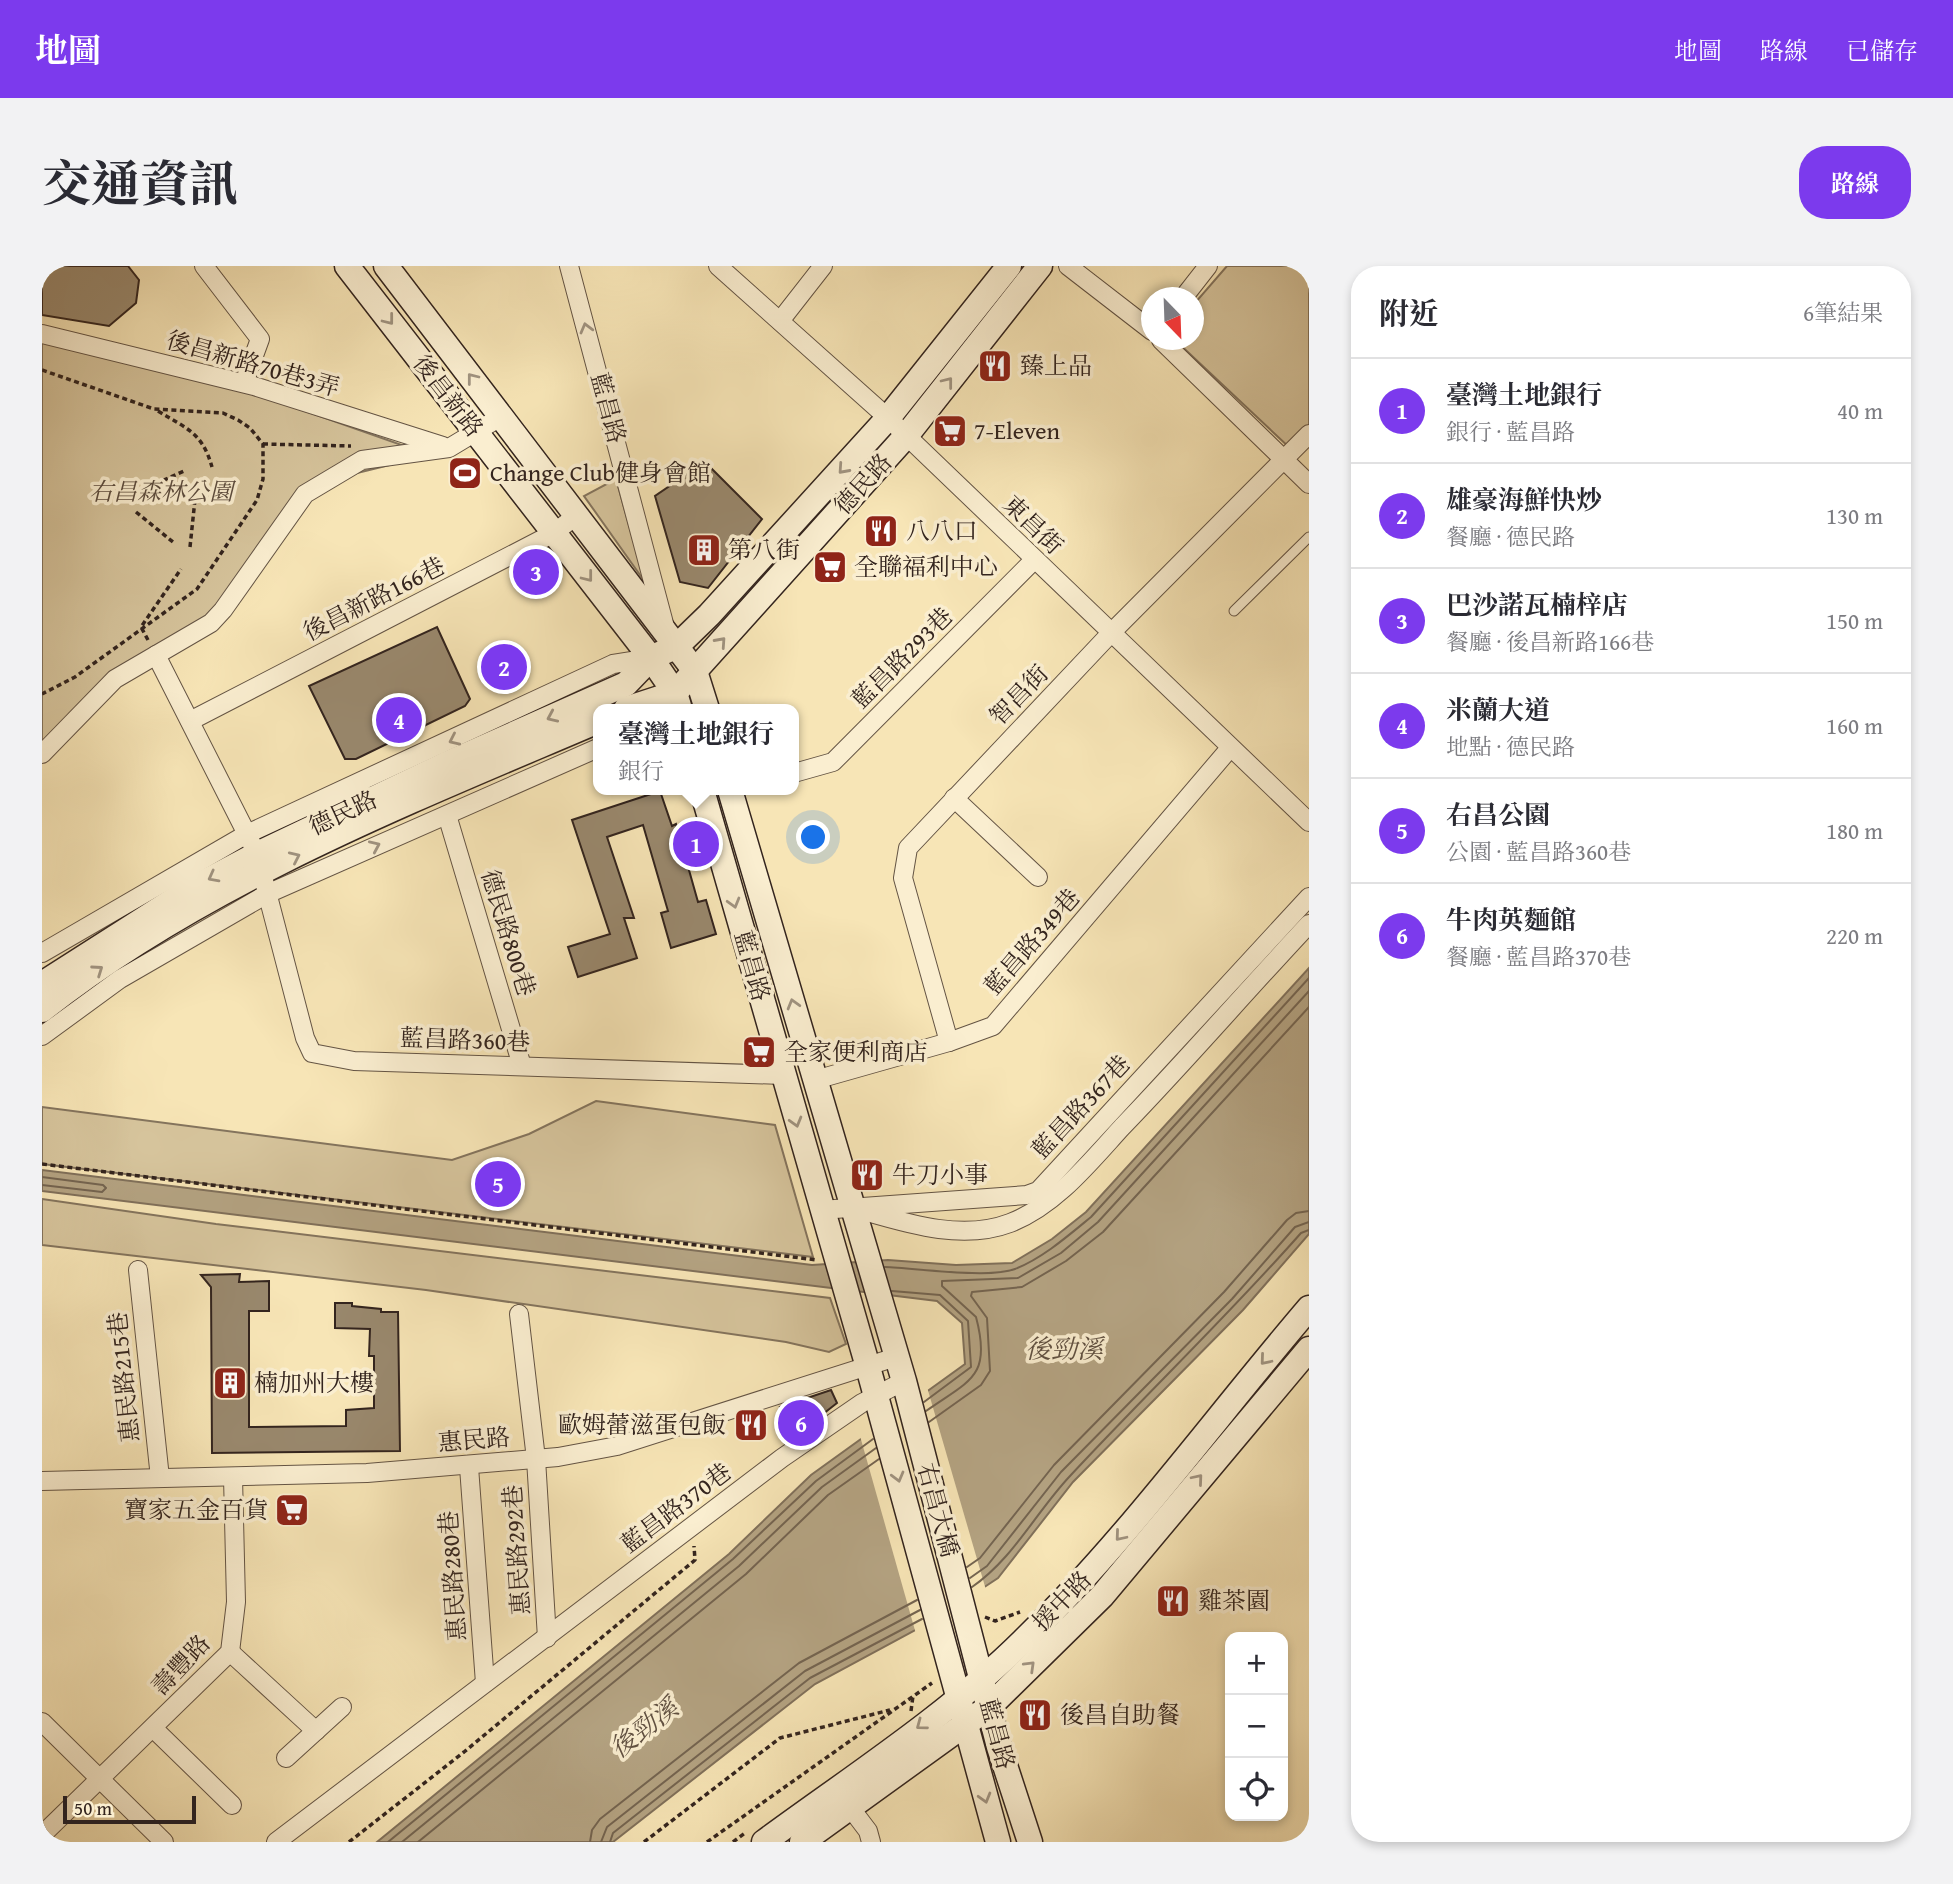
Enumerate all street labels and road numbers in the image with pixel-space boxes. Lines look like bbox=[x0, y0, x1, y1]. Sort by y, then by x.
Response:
street label: 後昌新路70巷3弄 bbox=[162, 322, 344, 405]
street label: 後昌新路 bbox=[405, 347, 492, 444]
street label: 藍昌路 bbox=[582, 369, 635, 447]
street label: 德民路 bbox=[826, 445, 900, 522]
street label: 東昌街 bbox=[995, 487, 1071, 562]
street label: 後昌新路166巷 bbox=[297, 548, 451, 649]
street label: 藍昌路293巷 bbox=[843, 599, 960, 716]
street label: 智昌街 bbox=[981, 657, 1056, 733]
street label: 德民路 bbox=[303, 781, 383, 844]
street label: 德民路800巷 bbox=[473, 865, 544, 1000]
street label: 藍昌路349巷 bbox=[976, 881, 1088, 1002]
street label: 藍昌路 bbox=[726, 926, 779, 1005]
street label: 藍昌路360巷 bbox=[399, 1020, 531, 1059]
street label: 藍昌路367巷 bbox=[1023, 1047, 1138, 1166]
street label: 惠民路215巷 bbox=[99, 1310, 148, 1444]
street label: 惠民路 bbox=[437, 1419, 511, 1460]
street label: 藍昌路370巷 bbox=[613, 1454, 738, 1561]
street label: 右昌大橋 bbox=[909, 1459, 968, 1561]
street label: 惠民路292巷 bbox=[494, 1484, 539, 1616]
street label: 惠民路280巷 bbox=[430, 1510, 475, 1642]
street label: 援中路 bbox=[1024, 1563, 1099, 1639]
street label: 壽豐路 bbox=[143, 1626, 218, 1703]
street label: 藍昌路 bbox=[971, 1695, 1024, 1773]

